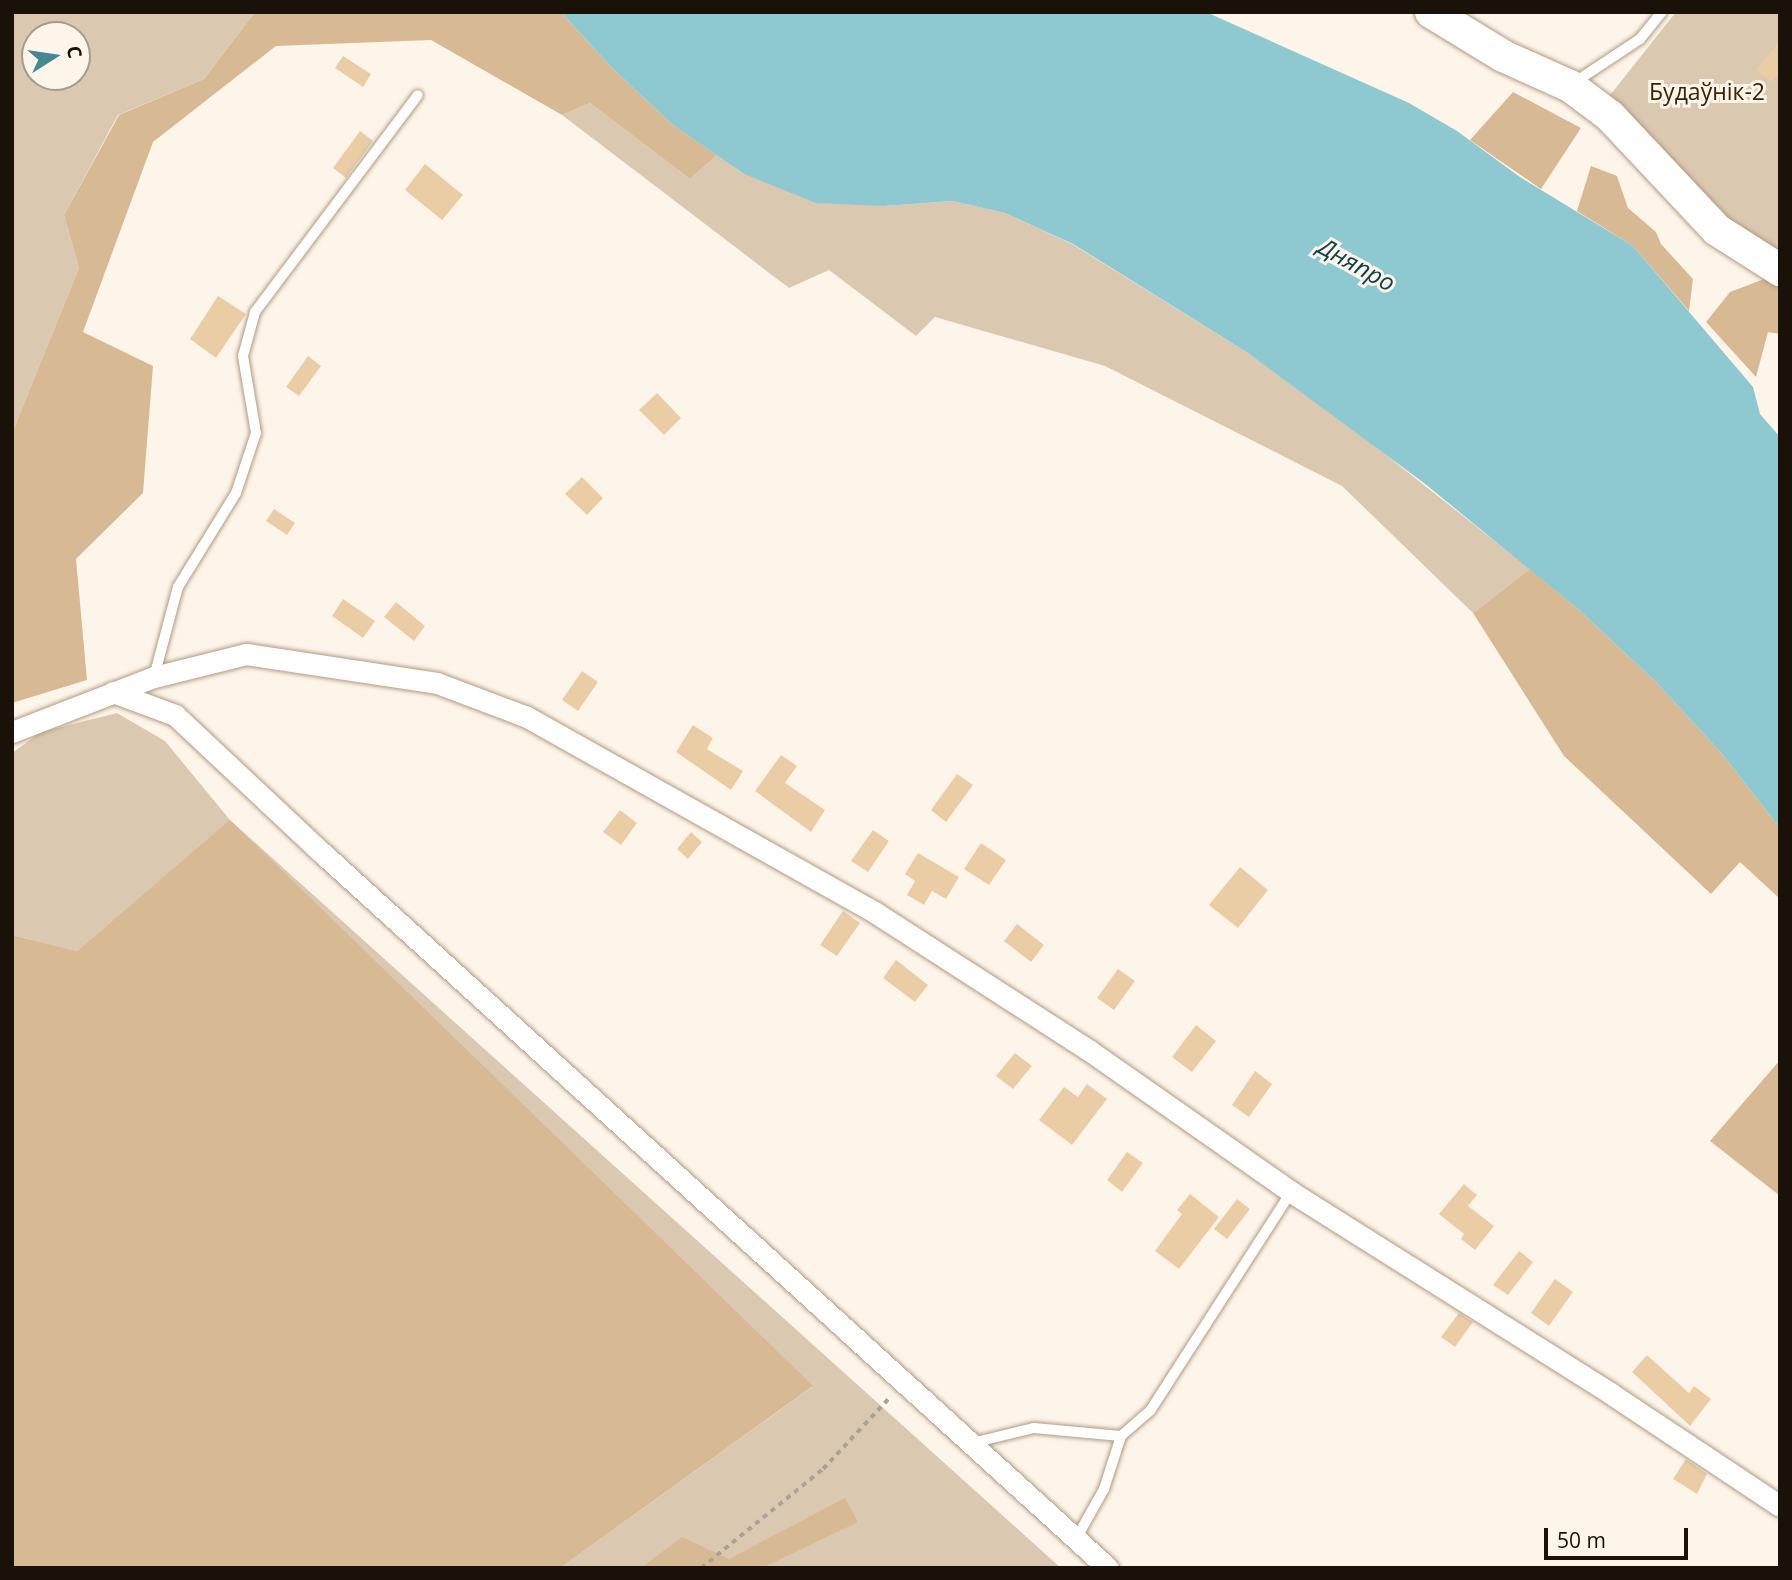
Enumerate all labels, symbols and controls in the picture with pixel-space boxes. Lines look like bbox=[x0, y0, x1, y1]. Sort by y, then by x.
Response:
north arrow bbox=[21, 21, 91, 91]
text: С bbox=[61, 43, 89, 61]
park label: Будаўнік-2 bbox=[1649, 77, 1765, 105]
water label: Дняпро bbox=[1314, 231, 1400, 297]
scale bar bbox=[1547, 1514, 1690, 1558]
text: 50 m bbox=[1557, 1526, 1606, 1554]

